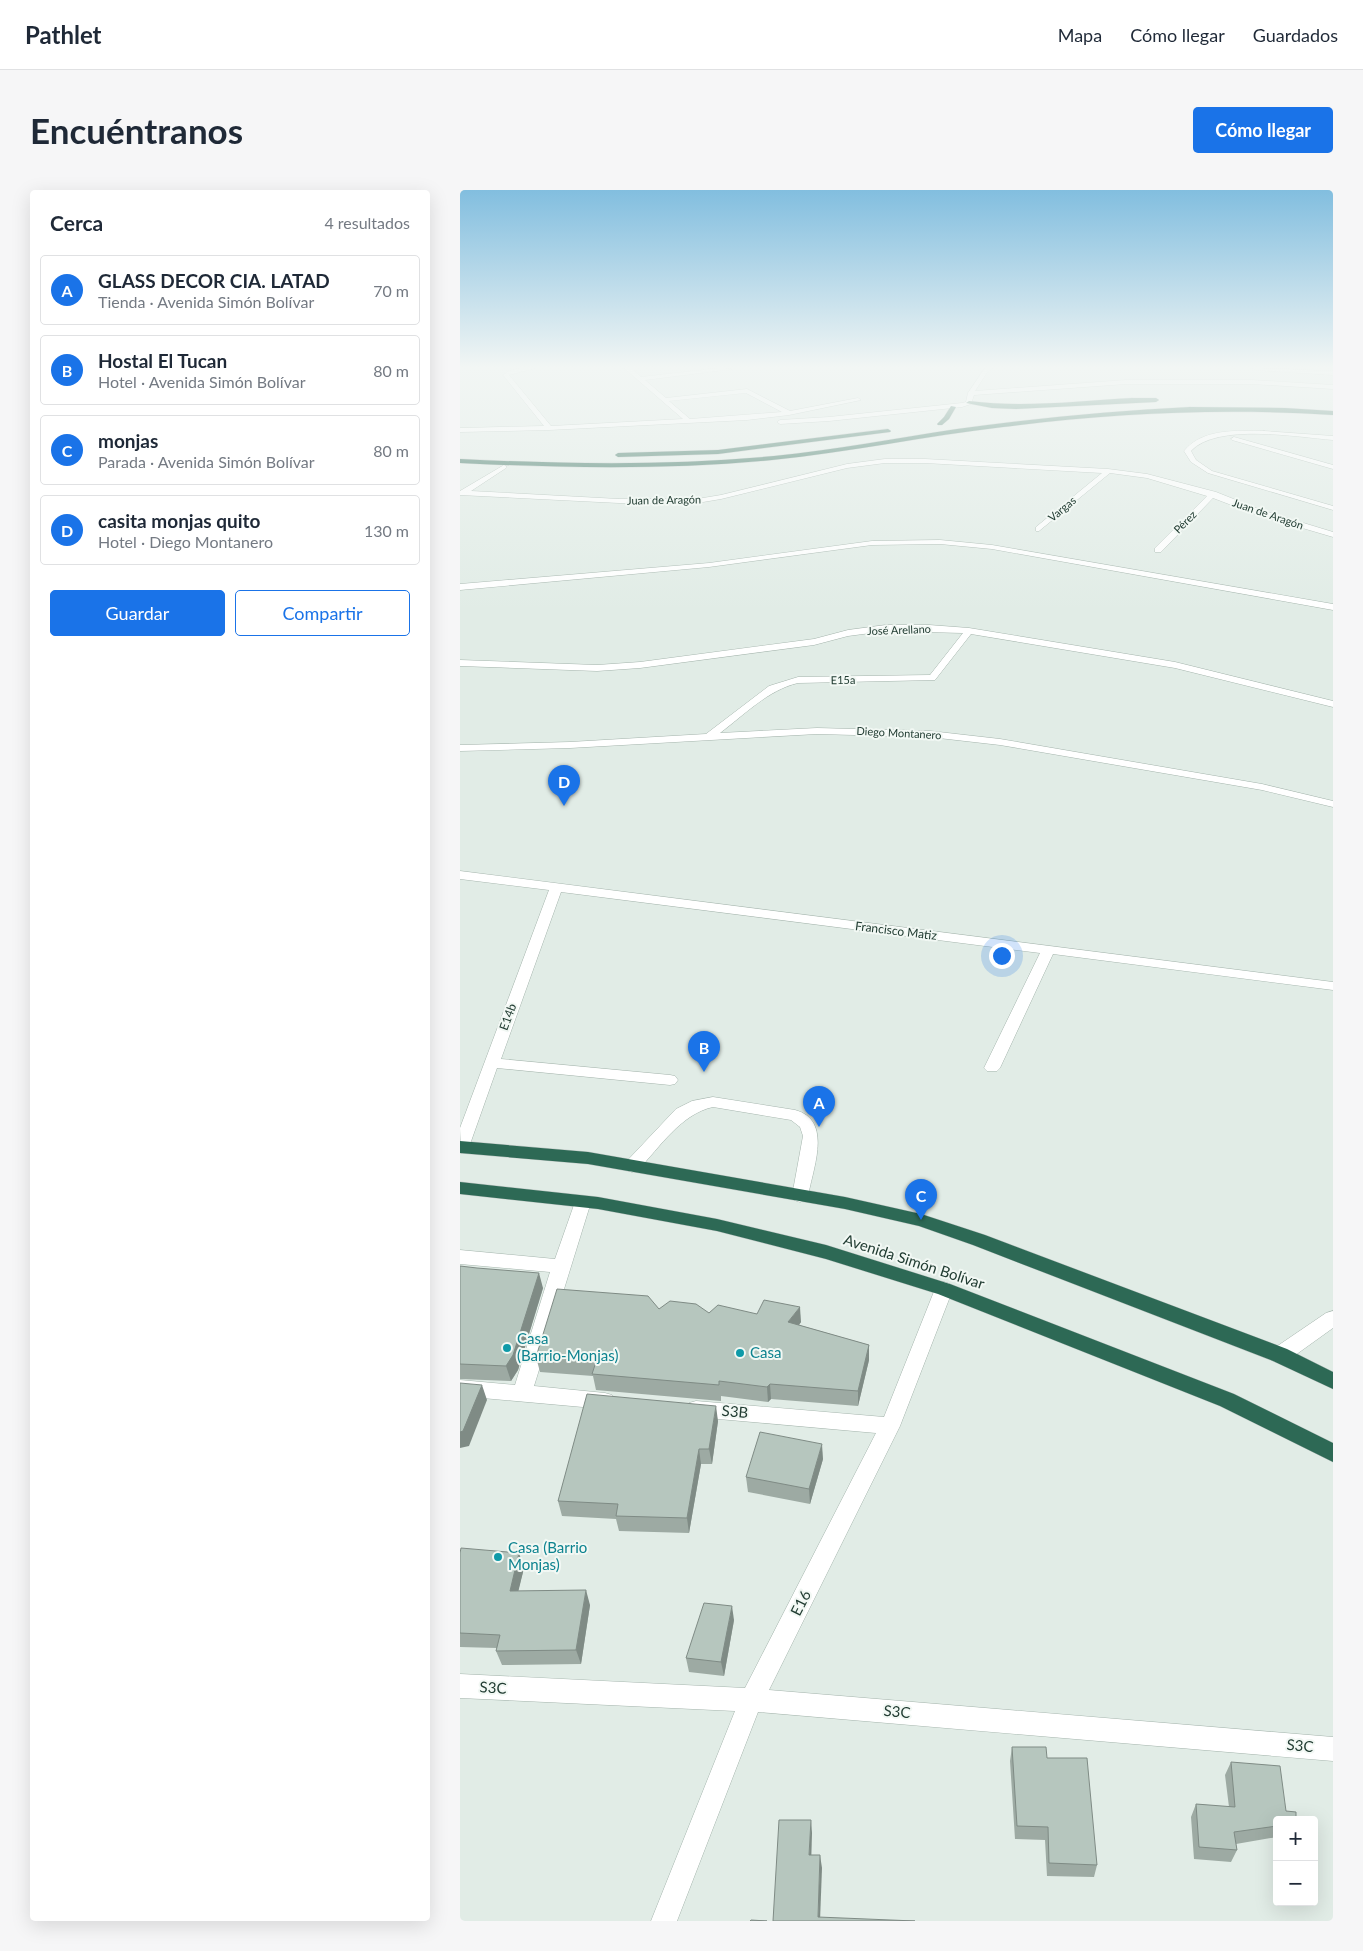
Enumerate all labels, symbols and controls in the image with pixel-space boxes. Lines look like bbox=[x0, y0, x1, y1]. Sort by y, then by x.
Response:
text: Pathlet bbox=[25, 20, 102, 49]
text: Mapa bbox=[1058, 24, 1102, 46]
text: Cómo llegar bbox=[1130, 24, 1225, 46]
text: Guardados bbox=[1253, 24, 1338, 46]
button: Cómo llegar bbox=[1193, 107, 1333, 153]
text: Encuéntranos bbox=[30, 109, 243, 151]
text: Cerca bbox=[50, 210, 103, 235]
text: 4 resultados bbox=[324, 213, 410, 232]
text: GLASS DECOR CIA. LATAD bbox=[98, 269, 330, 292]
text: A bbox=[61, 281, 73, 300]
text: 70 m bbox=[373, 281, 409, 300]
text: Tienda · Avenida Simón Bolívar bbox=[98, 292, 314, 311]
text: Hostal El Tucan bbox=[98, 349, 227, 372]
text: B bbox=[62, 361, 72, 380]
text: 80 m bbox=[373, 361, 409, 380]
text: Hotel · Avenida Simón Bolívar bbox=[98, 372, 306, 391]
text: monjas bbox=[98, 429, 158, 452]
text: C bbox=[62, 441, 72, 460]
text: 80 m bbox=[373, 441, 409, 460]
text: Parada · Avenida Simón Bolívar bbox=[98, 452, 315, 471]
street label: Juan de Aragón bbox=[627, 492, 701, 507]
street label: Vargas bbox=[1045, 493, 1078, 524]
street label: Juan de Aragón bbox=[1231, 495, 1305, 532]
street label: Pérez bbox=[1171, 508, 1199, 536]
text: casita monjas quito bbox=[98, 509, 261, 532]
text: D bbox=[61, 521, 73, 540]
text: 130 m bbox=[364, 521, 409, 540]
text: Hotel · Diego Montanero bbox=[98, 532, 273, 551]
button: Guardar bbox=[50, 590, 225, 636]
button: Compartir bbox=[235, 590, 410, 636]
street label: José Arellano bbox=[867, 622, 931, 637]
street label: E15a bbox=[831, 673, 855, 686]
street label: Diego Montanero bbox=[856, 724, 942, 741]
pin: D bbox=[548, 765, 580, 806]
street label: Francisco Matiz bbox=[854, 918, 938, 943]
your location bbox=[989, 943, 1015, 969]
street label: E14b bbox=[496, 1001, 519, 1032]
pin: B bbox=[688, 1031, 720, 1072]
pin: A bbox=[803, 1086, 835, 1127]
pin: C bbox=[905, 1179, 937, 1220]
street label: Avenida Simón Bolívar bbox=[842, 1230, 988, 1293]
place label: Casa (Barrio-Monjas) bbox=[517, 1329, 618, 1364]
marker: Casa (Barrio-Monjas) bbox=[501, 1342, 513, 1354]
place label: Casa bbox=[750, 1343, 781, 1361]
marker: Casa bbox=[734, 1347, 746, 1359]
street label: S3B bbox=[721, 1401, 749, 1421]
place label: Casa (Barrio Monjas) bbox=[508, 1538, 587, 1573]
marker: Casa (Barrio Monjas) bbox=[492, 1551, 504, 1563]
street label: E16 bbox=[786, 1587, 814, 1618]
street label: S3C bbox=[479, 1677, 507, 1697]
street label: S3C bbox=[883, 1701, 911, 1721]
street label: S3C bbox=[1286, 1735, 1314, 1755]
map controls bbox=[1273, 1816, 1318, 1906]
button: + bbox=[1273, 1816, 1318, 1861]
button: − bbox=[1273, 1861, 1318, 1906]

